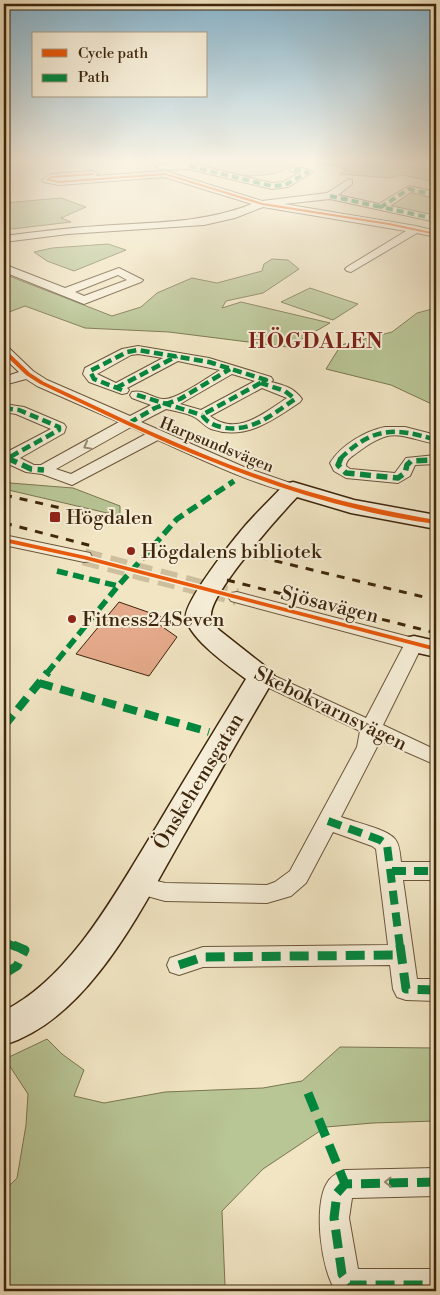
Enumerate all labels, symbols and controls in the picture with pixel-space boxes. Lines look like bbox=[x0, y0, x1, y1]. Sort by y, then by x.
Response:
legend bbox=[32, 32, 208, 98]
text: Cycle path bbox=[78, 44, 148, 63]
text: Path bbox=[78, 68, 110, 87]
district label: HÖGDALEN bbox=[248, 326, 384, 355]
street label: Harpsundsvägen bbox=[157, 413, 277, 477]
one-way arrow bbox=[83, 440, 92, 450]
place label: Högdalen bbox=[66, 506, 153, 531]
marker: Högdalen bbox=[48, 510, 62, 524]
place label: Högdalens bibliotek bbox=[141, 540, 323, 565]
marker: Högdalens bibliotek bbox=[125, 545, 137, 557]
street label: Sjösavägen bbox=[278, 581, 381, 630]
place label: Fitness24Seven bbox=[82, 608, 225, 633]
marker: Fitness24Seven bbox=[66, 613, 78, 625]
street label: Skebokvarnsvägen bbox=[250, 661, 411, 757]
street label: Önskehemsgatan bbox=[148, 708, 250, 855]
one-way arrow bbox=[383, 1177, 391, 1187]

